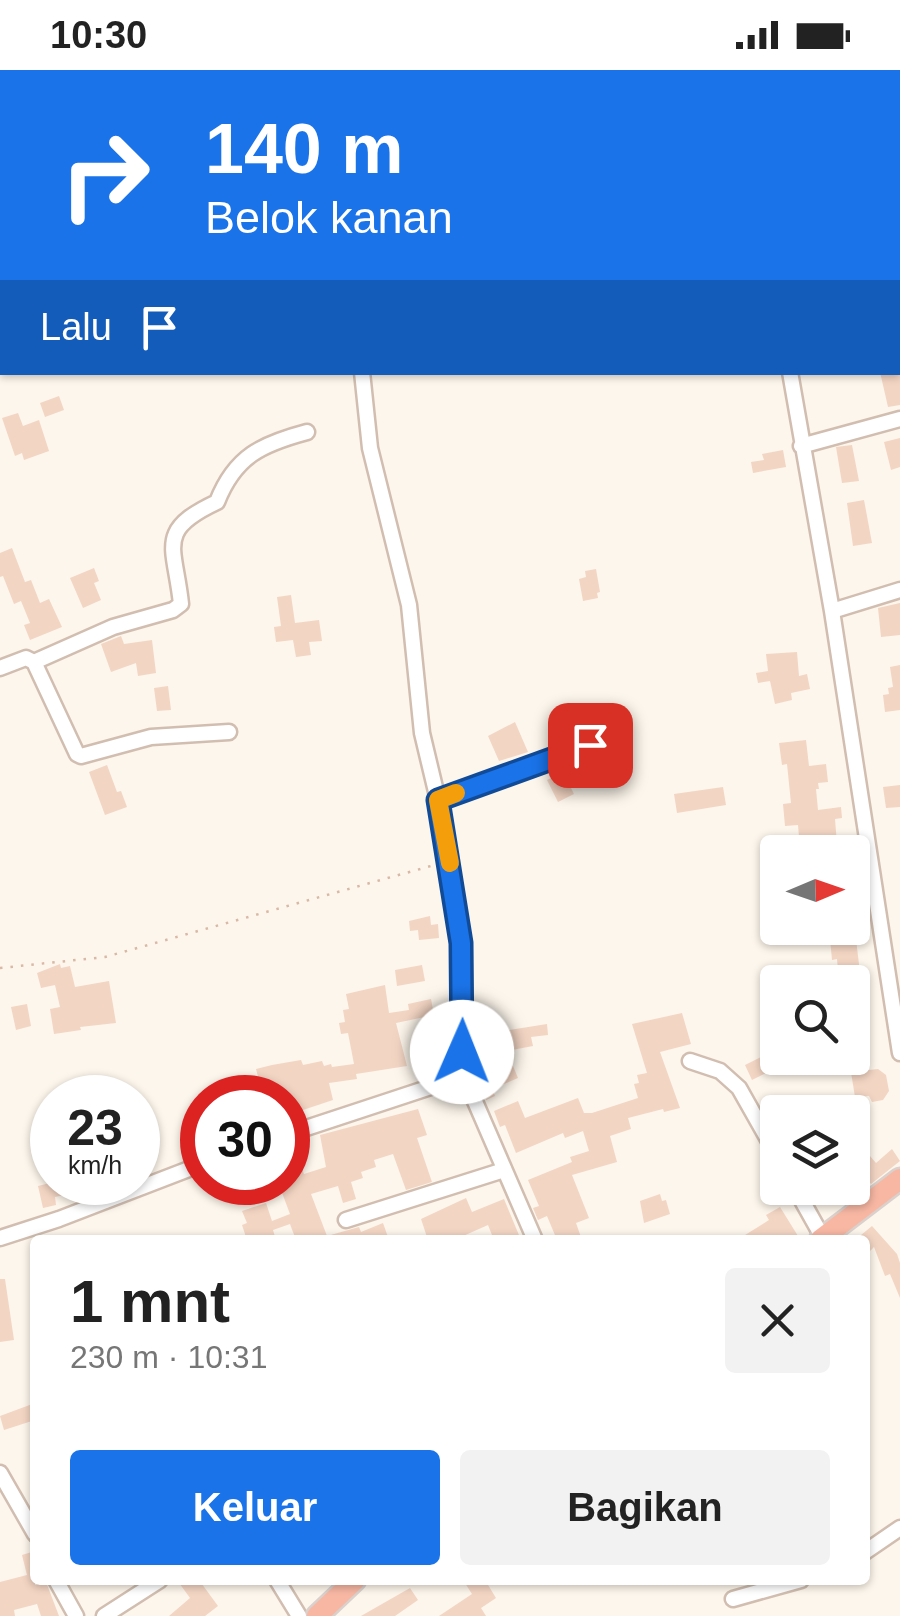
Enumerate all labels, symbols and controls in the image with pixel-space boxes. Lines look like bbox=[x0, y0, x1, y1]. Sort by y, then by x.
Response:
text: 10:30 bbox=[50, 14, 147, 56]
icon: right bbox=[40, 110, 170, 240]
text: 140 m bbox=[205, 110, 403, 188]
text: Belok kanan bbox=[205, 192, 453, 243]
icon: arrive bbox=[132, 300, 187, 355]
text: Lalu bbox=[40, 306, 112, 348]
pin bbox=[548, 703, 633, 788]
icon: arrive bbox=[563, 718, 618, 773]
north arrow bbox=[760, 835, 870, 945]
map controls bbox=[760, 835, 870, 1205]
button: search bbox=[760, 965, 870, 1075]
position arrow bbox=[410, 1000, 514, 1104]
speed limit sign: 30 bbox=[180, 1075, 310, 1205]
button: layers bbox=[760, 1095, 870, 1205]
text: 23 bbox=[67, 1100, 123, 1156]
text: km/h bbox=[68, 1151, 122, 1179]
text: 1 mnt bbox=[70, 1268, 230, 1335]
button: close bbox=[725, 1268, 830, 1373]
text: 230 m · 10:31 bbox=[70, 1339, 267, 1375]
button: Keluar bbox=[70, 1450, 440, 1565]
button: Bagikan bbox=[460, 1450, 830, 1565]

